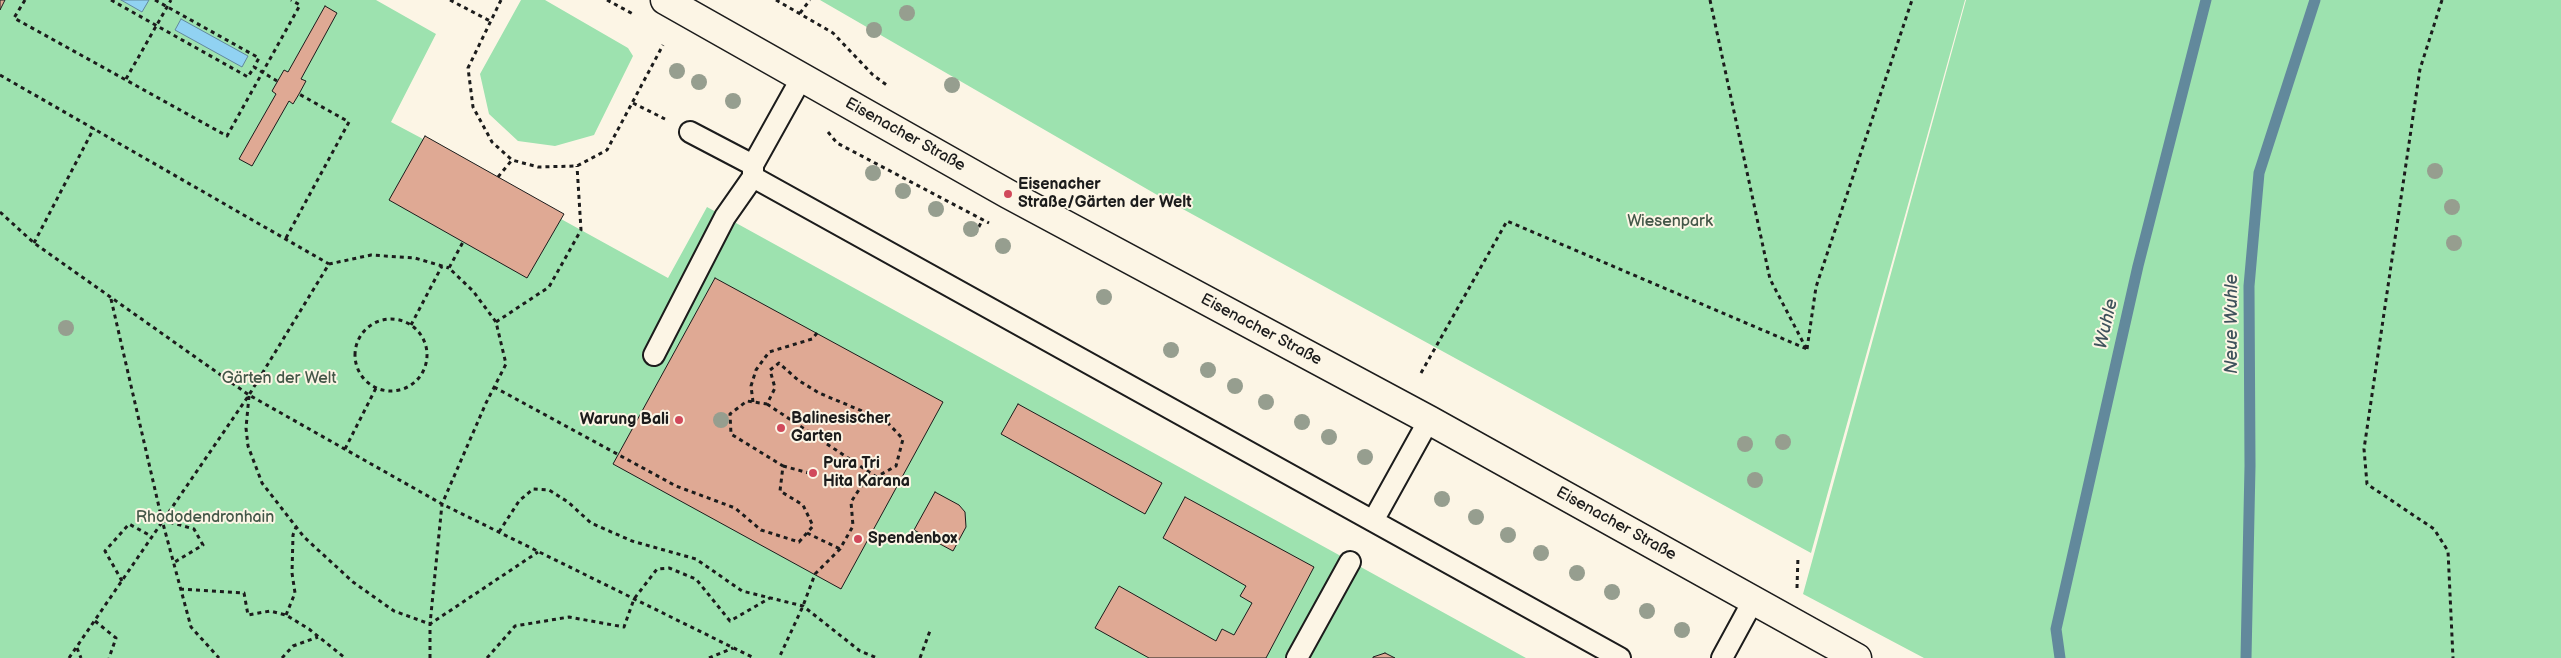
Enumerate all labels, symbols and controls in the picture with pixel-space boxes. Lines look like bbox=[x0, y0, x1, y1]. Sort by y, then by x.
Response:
street label: Eisenacher Straße bbox=[842, 94, 968, 176]
place label: Eisenacher Straße/Gärten der Welt bbox=[1018, 175, 1192, 213]
marker: Eisenacher Straße/Gärten der Welt bbox=[1002, 188, 1014, 200]
park label: Wiesenpark bbox=[1627, 212, 1713, 232]
water label: Neue Wuhle bbox=[2221, 274, 2243, 374]
street label: Eisenacher Straße bbox=[1197, 290, 1325, 370]
water label: Wuhle bbox=[2091, 297, 2123, 351]
park label: Gärten der Welt bbox=[222, 369, 336, 389]
place label: Balinesischer Garten bbox=[791, 409, 890, 447]
place label: Warung Bali bbox=[580, 410, 669, 430]
marker: Warung Bali bbox=[673, 414, 685, 426]
marker: Balinesischer Garten bbox=[775, 422, 787, 434]
place label: Pura Tri Hita Karana bbox=[823, 454, 910, 492]
marker: Pura Tri Hita Karana bbox=[807, 467, 819, 479]
street label: Eisenacher Straße bbox=[1553, 483, 1679, 565]
park label: Rhododendronhain bbox=[136, 508, 274, 528]
place label: Spendenbox bbox=[868, 529, 957, 549]
marker: Spendenbox bbox=[852, 533, 864, 545]

